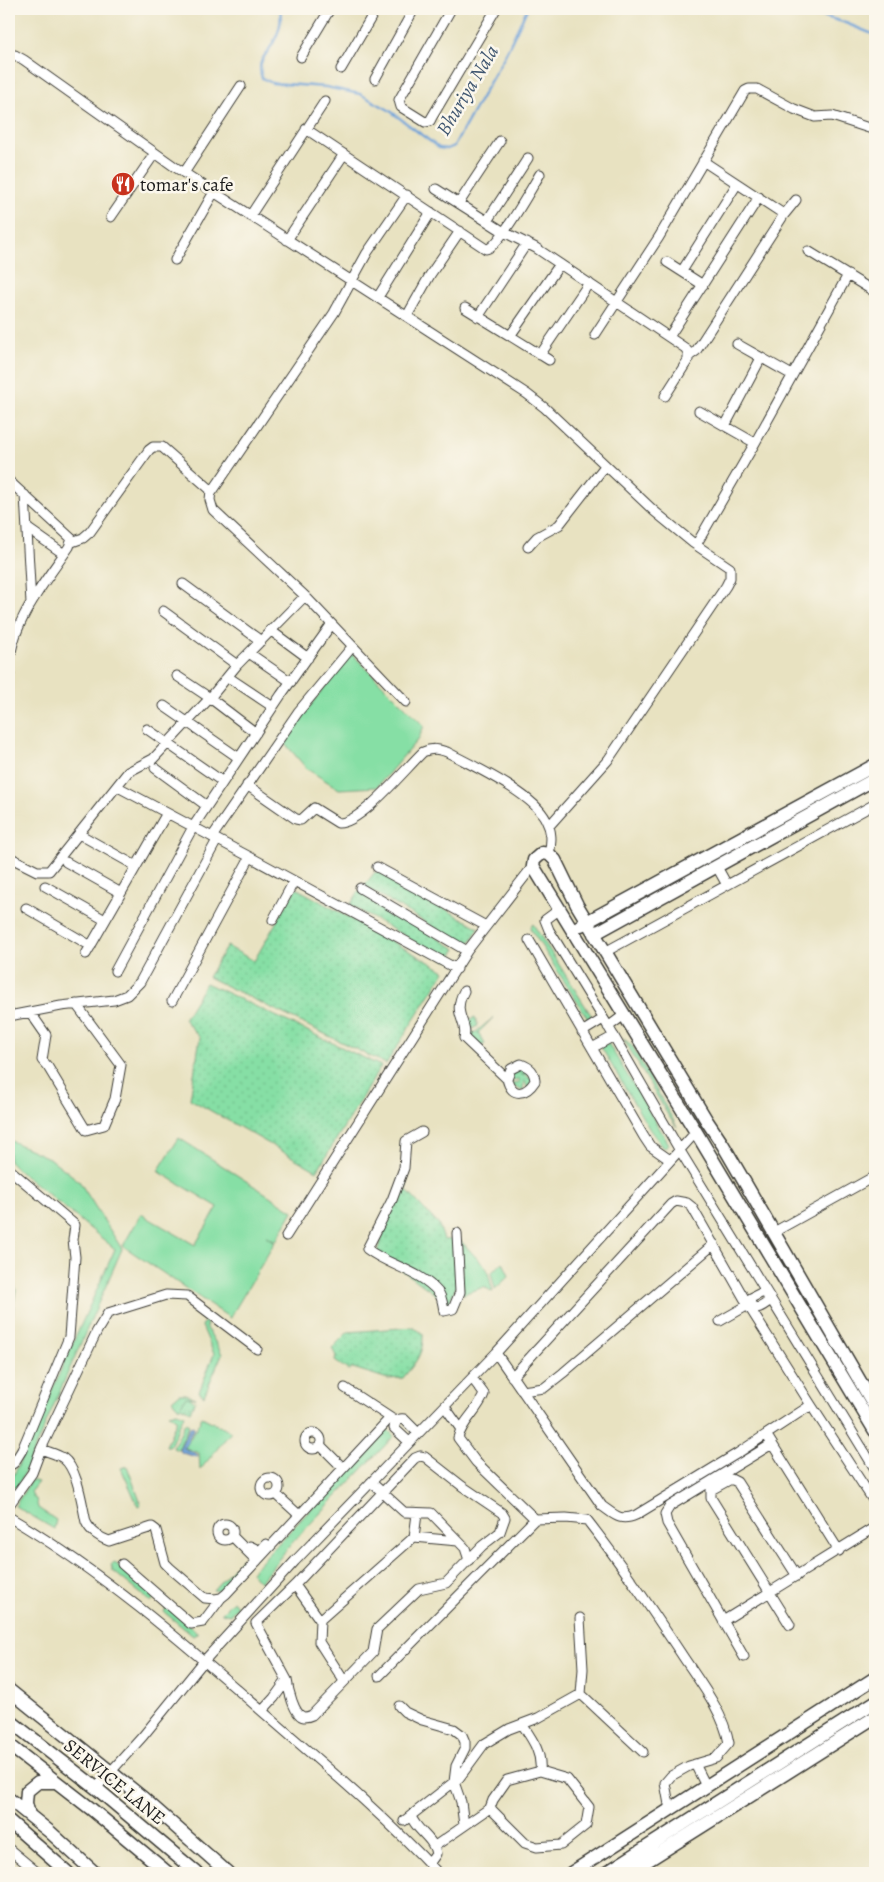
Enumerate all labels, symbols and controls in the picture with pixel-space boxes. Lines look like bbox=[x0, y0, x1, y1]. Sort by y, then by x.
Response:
water label: Bhuriya Nala bbox=[430, 40, 505, 141]
restaurant icon: tomar's cafe bbox=[110, 171, 136, 197]
place label: tomar's cafe bbox=[140, 172, 234, 198]
street label: SERVICE LANE bbox=[58, 1733, 171, 1831]

